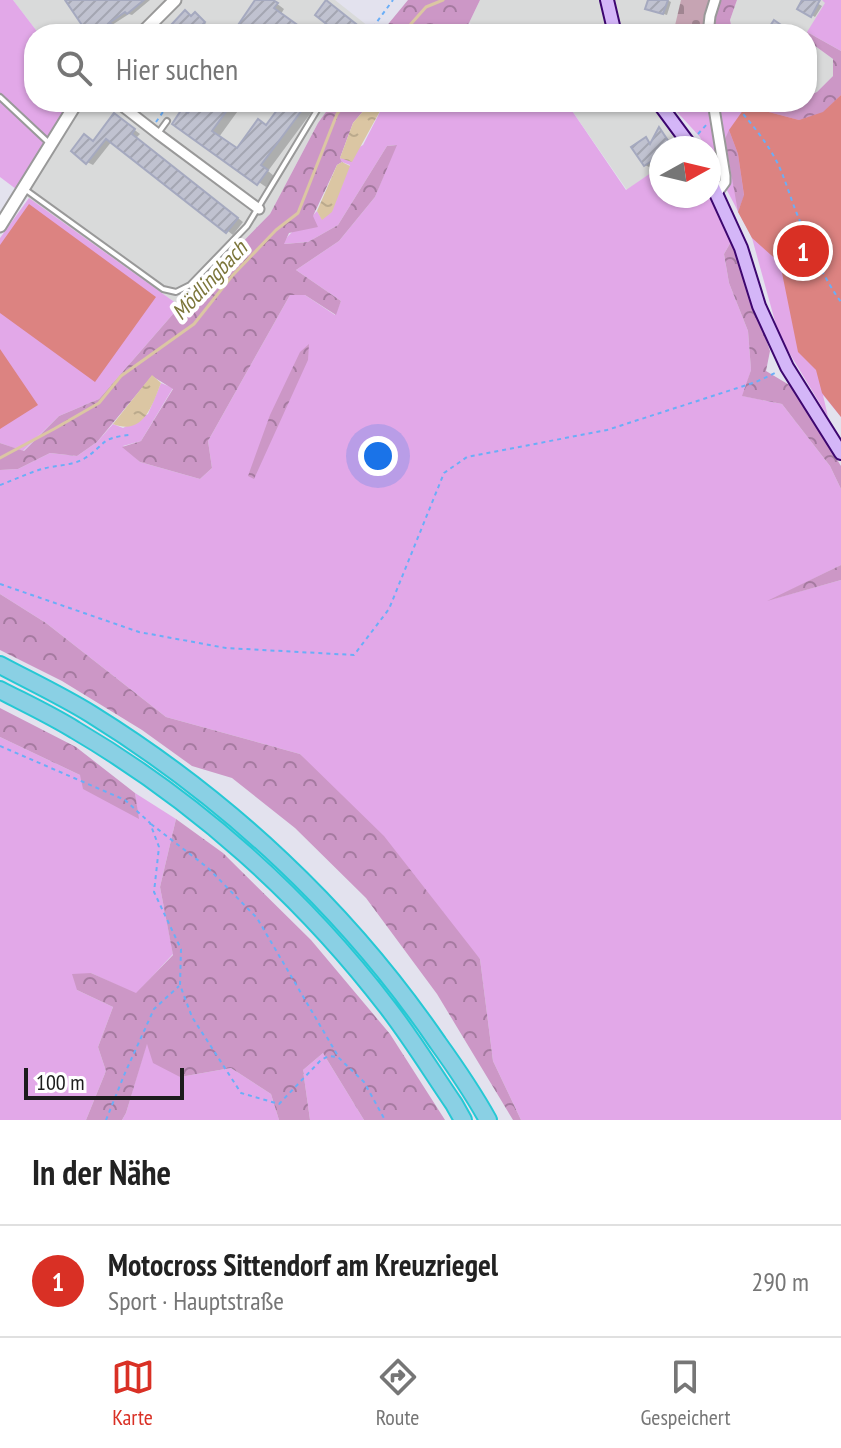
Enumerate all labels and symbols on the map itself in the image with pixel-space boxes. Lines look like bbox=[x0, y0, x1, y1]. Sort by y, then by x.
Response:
north arrow bbox=[649, 136, 721, 208]
pin: 1 bbox=[777, 221, 829, 281]
water label: Mödlingbach bbox=[165, 234, 254, 325]
your location bbox=[358, 436, 398, 476]
scale bar bbox=[24, 1064, 184, 1100]

